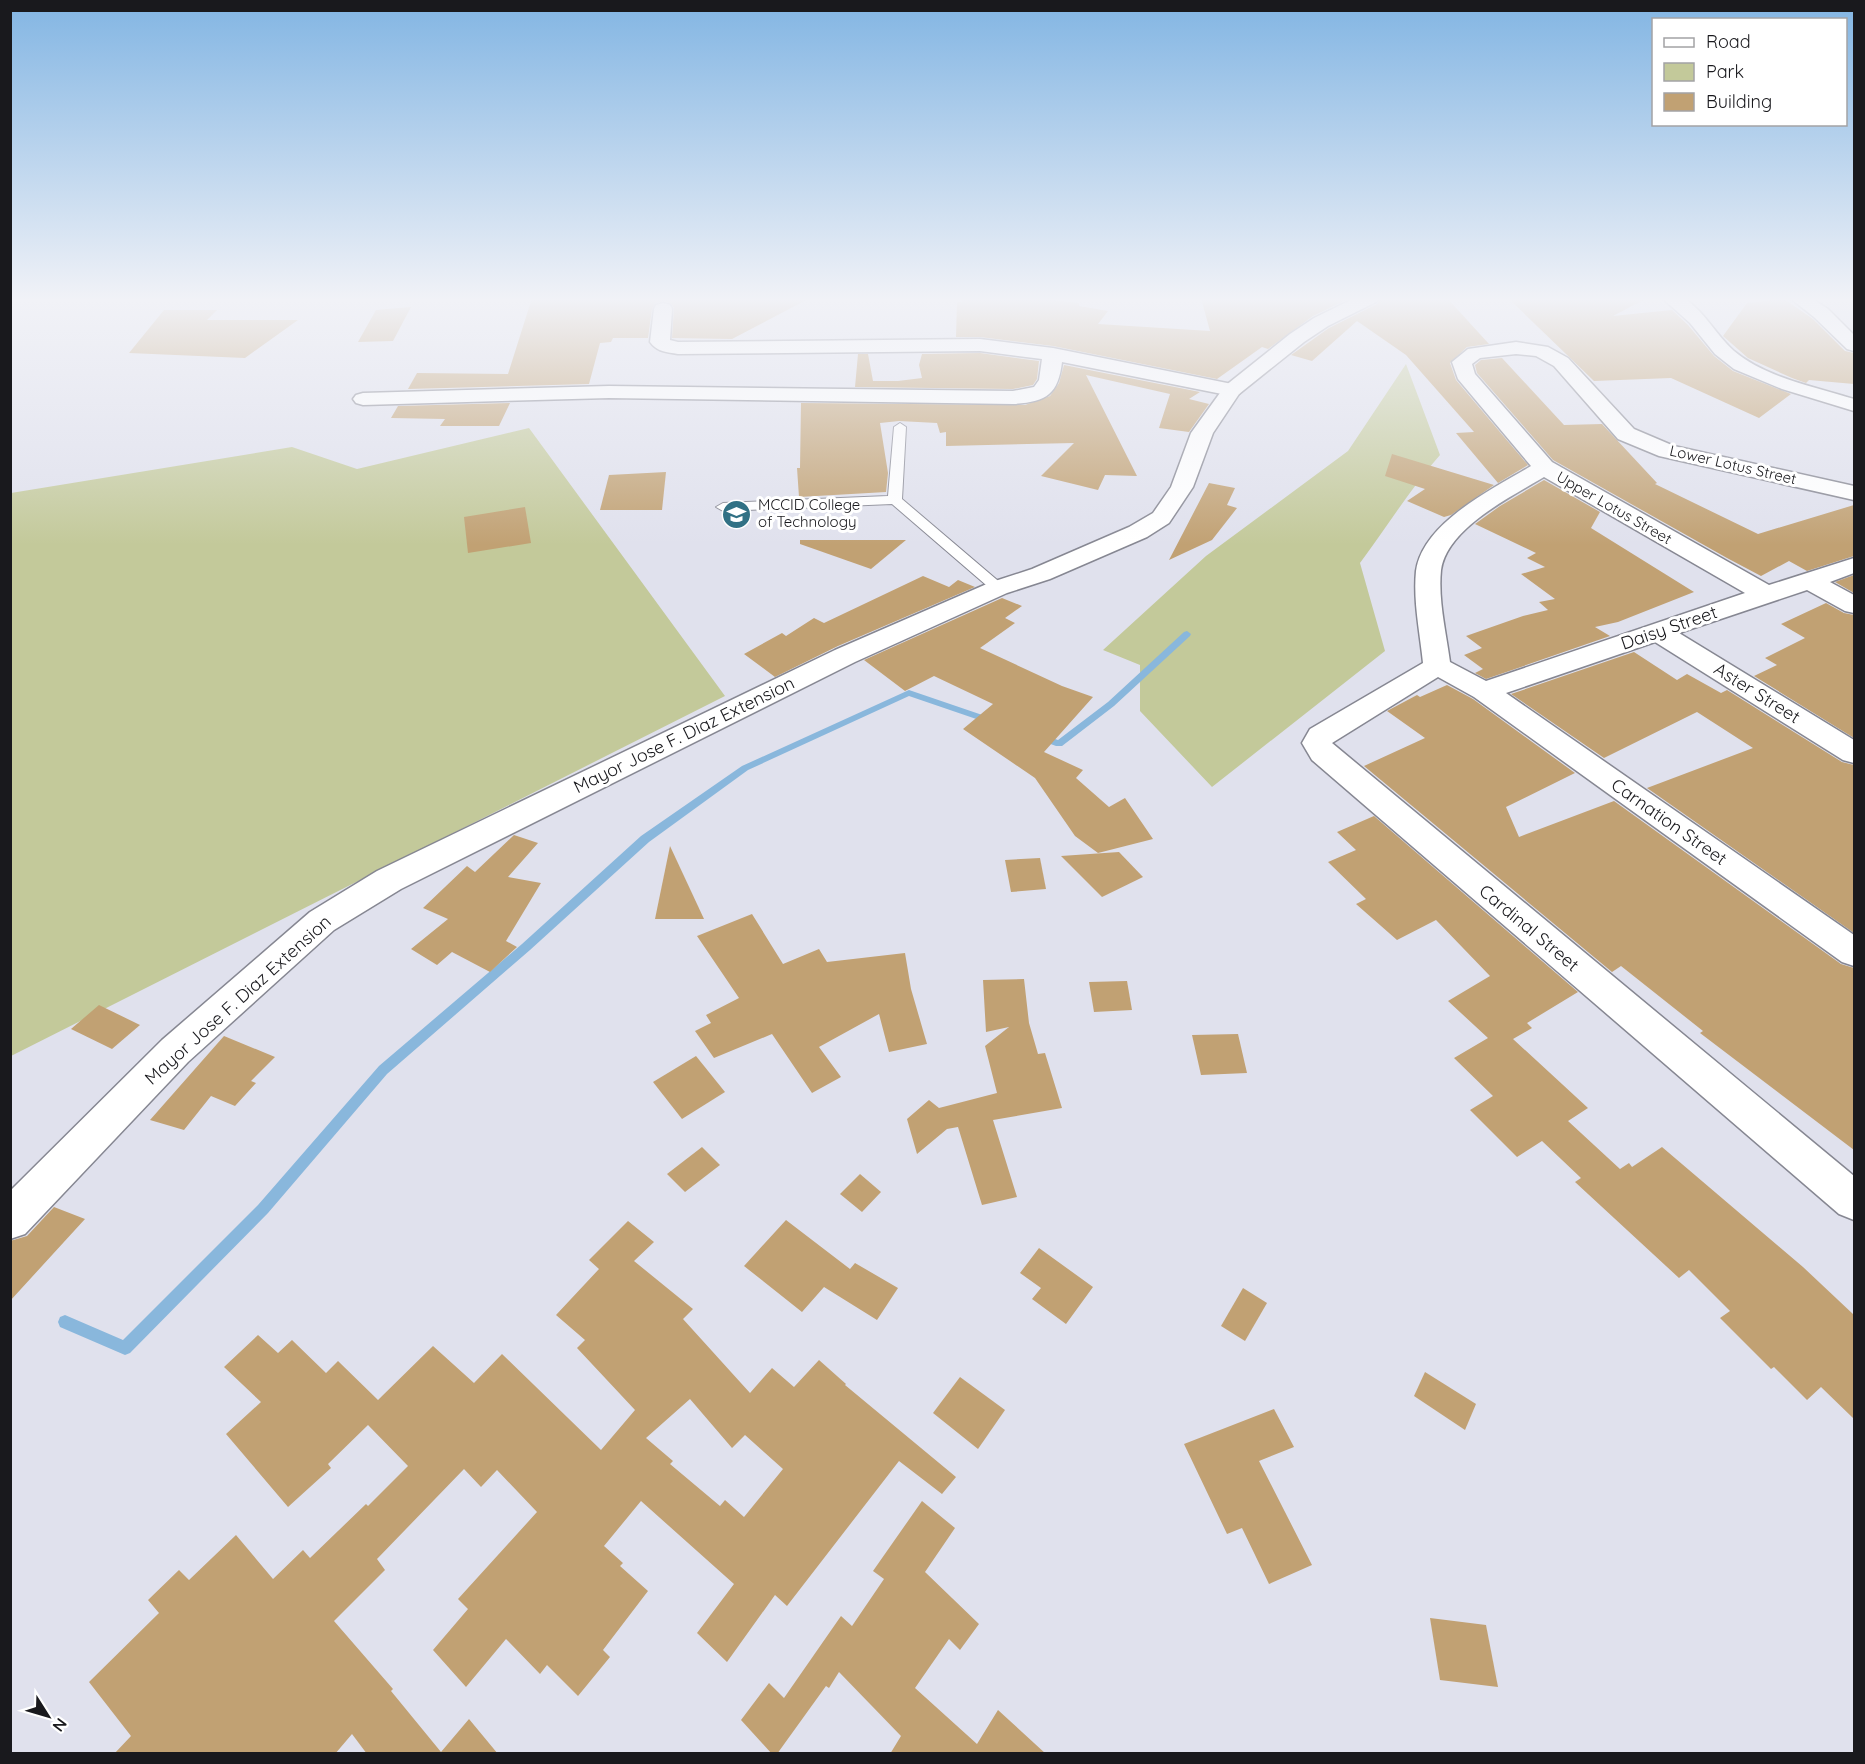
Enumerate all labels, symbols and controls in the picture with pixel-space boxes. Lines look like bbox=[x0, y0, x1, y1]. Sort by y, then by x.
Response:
legend bbox=[1652, 18, 1847, 126]
text: Road bbox=[1706, 30, 1751, 53]
text: Park bbox=[1706, 60, 1744, 83]
text: Building bbox=[1706, 90, 1772, 113]
street label: Lower Lotus Street bbox=[1668, 441, 1798, 488]
street label: Upper Lotus Street bbox=[1553, 467, 1675, 548]
place label: MCCID College of Technology bbox=[758, 495, 860, 531]
school or university icon: MCCID College of Technology bbox=[721, 498, 753, 530]
street label: Daisy Street bbox=[1618, 600, 1720, 655]
street label: Aster Street bbox=[1710, 657, 1805, 728]
street label: Mayor Jose F. Diaz Extension bbox=[570, 671, 798, 798]
street label: Carnation Street bbox=[1607, 773, 1732, 870]
street label: Cardinal Street bbox=[1475, 879, 1584, 976]
street label: Mayor Jose F. Diaz Extension bbox=[140, 910, 336, 1089]
north arrow bbox=[18, 1686, 78, 1746]
text: N bbox=[48, 1714, 72, 1736]

